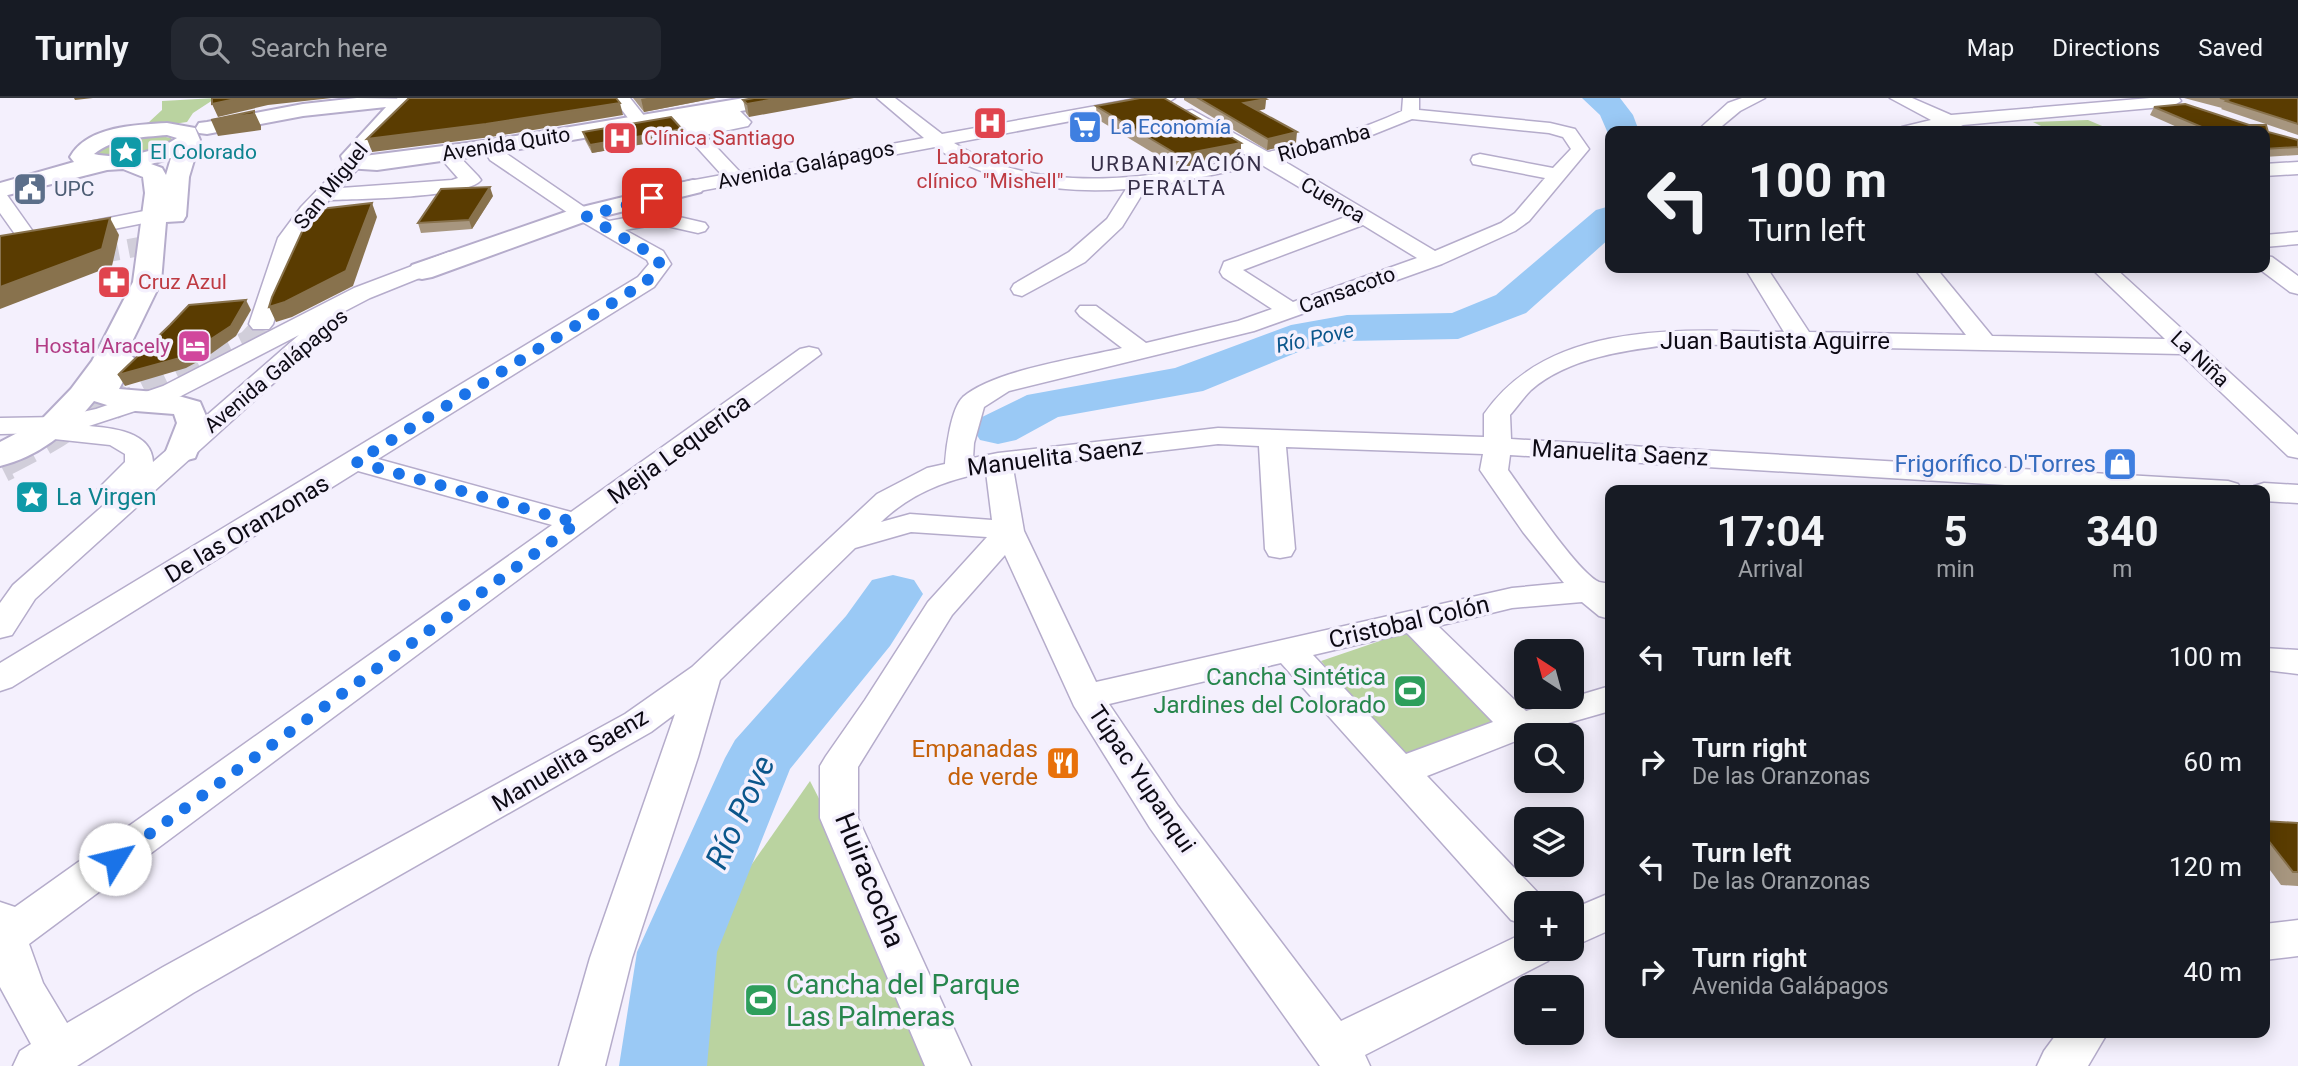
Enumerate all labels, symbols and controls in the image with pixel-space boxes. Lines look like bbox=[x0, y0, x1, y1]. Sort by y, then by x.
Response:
search box bbox=[171, 17, 661, 80]
text: Turnly bbox=[35, 29, 129, 68]
icon: search bbox=[195, 29, 233, 67]
text: Search here bbox=[251, 33, 387, 63]
text: Map bbox=[1967, 34, 2014, 62]
text: Directions bbox=[2052, 34, 2160, 62]
text: Saved bbox=[2198, 34, 2263, 62]
hospital icon: Laboratorio clínico "Mishell" bbox=[971, 104, 1009, 142]
supermarket icon: La Economía bbox=[1066, 108, 1104, 146]
place label: La Economía bbox=[1110, 115, 1231, 139]
hospital icon: Clínica Santiago bbox=[601, 119, 639, 157]
street label: Riobamba bbox=[1275, 119, 1373, 167]
street label: Avenida Quito bbox=[440, 122, 572, 166]
place label: Clínica Santiago bbox=[644, 126, 795, 150]
place icon: El Colorado bbox=[107, 133, 145, 171]
street label: Avenida Galápagos bbox=[716, 136, 896, 194]
street label: San Miguel bbox=[289, 138, 373, 234]
place label: El Colorado bbox=[150, 140, 257, 164]
place label: Laboratorio clínico "Mishell" bbox=[917, 145, 1063, 193]
district label: URBANIZACIÓN PERALTA bbox=[1090, 152, 1264, 200]
text: 100 m bbox=[1748, 152, 1887, 209]
icon: left bbox=[1633, 154, 1724, 245]
pin bbox=[622, 168, 682, 228]
public building icon: UPC bbox=[11, 170, 49, 208]
street label: Cuenca bbox=[1297, 172, 1369, 228]
place label: UPC bbox=[54, 177, 95, 201]
icon: arrive bbox=[633, 179, 671, 217]
text: Turn left bbox=[1748, 211, 1866, 249]
street label: Cansacoto bbox=[1296, 262, 1398, 318]
pharmacy icon: Cruz Azul bbox=[95, 263, 133, 301]
place label: Cruz Azul bbox=[138, 270, 227, 294]
street label: Avenida Galápagos bbox=[199, 304, 353, 438]
water label: Río Pove bbox=[1274, 318, 1356, 358]
street label: La Niña bbox=[2166, 326, 2234, 392]
hotel icon: Hostal Aracely bbox=[175, 327, 213, 365]
street label: Juan Bautista Aguirre bbox=[1660, 327, 1890, 355]
place label: Hostal Aracely bbox=[35, 334, 170, 358]
street label: Mejia Lequerica bbox=[602, 388, 756, 510]
street label: Manuelita Saenz bbox=[965, 432, 1145, 482]
street label: Manuelita Saenz bbox=[1531, 434, 1709, 472]
shop icon: Frigorífico D'Torres bbox=[2101, 445, 2139, 483]
place label: Frigorífico D'Torres bbox=[1894, 450, 2096, 478]
street label: De las Oranzonas bbox=[160, 469, 334, 589]
place icon: La Virgen bbox=[13, 478, 51, 516]
place label: La Virgen bbox=[56, 483, 156, 511]
text: 17:04 bbox=[1717, 507, 1825, 556]
text: 5 bbox=[1943, 507, 1968, 556]
text: 340 bbox=[2086, 507, 2159, 556]
text: Arrival bbox=[1738, 556, 1803, 583]
text: min bbox=[1936, 556, 1975, 583]
text: m bbox=[2112, 556, 2132, 583]
street label: Cristobal Colón bbox=[1326, 590, 1492, 654]
icon: left bbox=[1633, 638, 1671, 676]
north arrow bbox=[1514, 639, 1584, 709]
map controls bbox=[1514, 639, 1584, 1045]
text: Turn left bbox=[1692, 642, 1791, 672]
text: 100 m bbox=[2169, 642, 2242, 672]
place label: Cancha Sintética Jardines del Colorado bbox=[1153, 663, 1386, 719]
sports icon: Cancha Sintética Jardines del Colorado bbox=[1391, 672, 1429, 710]
street label: Túpac Yupanqui bbox=[1083, 700, 1201, 858]
street label: Manuelita Saenz bbox=[487, 702, 653, 818]
button: search bbox=[1514, 723, 1584, 793]
text: Turn right bbox=[1692, 733, 1807, 763]
place label: Empanadas de verde bbox=[911, 735, 1038, 791]
icon: right bbox=[1633, 743, 1671, 781]
restaurant icon: Empanadas de verde bbox=[1044, 744, 1082, 782]
text: 60 m bbox=[2184, 747, 2242, 777]
water label: Río Pove bbox=[697, 749, 783, 875]
text: De las Oranzonas bbox=[1692, 763, 1871, 790]
button: layers bbox=[1514, 807, 1584, 877]
street label: Huiracocha bbox=[828, 808, 912, 952]
position arrow bbox=[78, 822, 152, 896]
text: Turn left bbox=[1692, 838, 1791, 868]
icon: left bbox=[1633, 848, 1671, 886]
text: 120 m bbox=[2169, 852, 2242, 882]
text: De las Oranzonas bbox=[1692, 868, 1871, 895]
button: + bbox=[1514, 891, 1584, 961]
text: Turn right bbox=[1692, 943, 1807, 973]
icon: right bbox=[1633, 953, 1671, 991]
text: 40 m bbox=[2184, 957, 2242, 987]
place label: Cancha del Parque Las Palmeras bbox=[786, 968, 1020, 1033]
text: Avenida Galápagos bbox=[1692, 973, 1889, 1000]
button: − bbox=[1514, 975, 1584, 1045]
sports icon: Cancha del Parque Las Palmeras bbox=[742, 981, 780, 1019]

